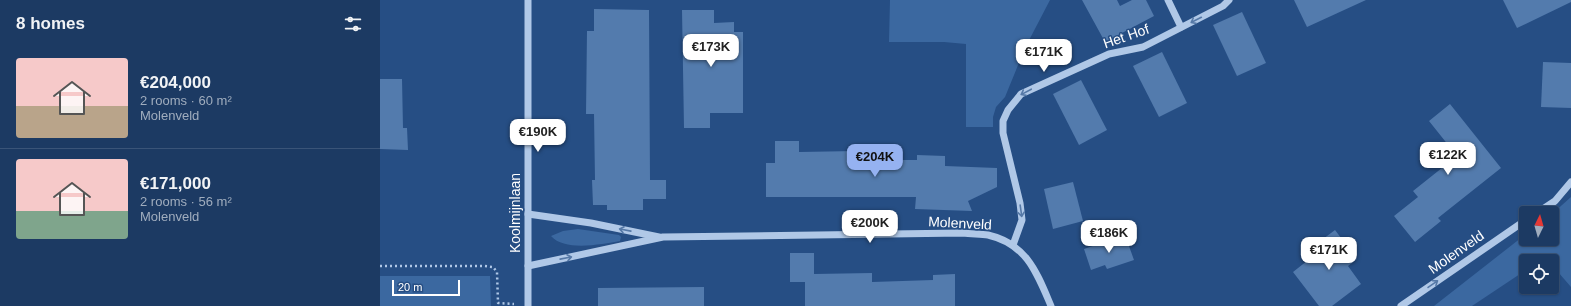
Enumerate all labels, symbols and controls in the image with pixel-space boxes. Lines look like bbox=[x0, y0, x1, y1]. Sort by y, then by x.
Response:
icon: filters bbox=[342, 13, 364, 35]
text: 8 homes bbox=[16, 14, 85, 33]
one-way arrow bbox=[1190, 17, 1202, 24]
street label: Het Hof bbox=[1101, 21, 1151, 51]
pin: €173K bbox=[683, 34, 739, 68]
text: €173K bbox=[692, 39, 730, 54]
pin: €171K bbox=[1016, 39, 1072, 73]
text: €171K bbox=[1025, 44, 1063, 59]
text: €204,000 bbox=[140, 73, 211, 92]
icon: home bbox=[48, 74, 96, 122]
one-way arrow bbox=[1020, 89, 1032, 97]
text: 2 rooms · 60 m² bbox=[140, 93, 232, 108]
text: Molenveld bbox=[140, 108, 199, 123]
pin: €190K bbox=[510, 119, 566, 153]
text: €190K bbox=[519, 124, 557, 139]
pin: €122K bbox=[1420, 142, 1476, 176]
pin: €204K bbox=[847, 144, 903, 178]
text: €122K bbox=[1429, 147, 1467, 162]
text: €204K bbox=[856, 149, 894, 164]
street label: Koolmijnlaan bbox=[507, 173, 523, 253]
text: €171,000 bbox=[140, 174, 211, 193]
icon: home bbox=[48, 175, 96, 223]
text: 2 rooms · 56 m² bbox=[140, 194, 232, 209]
one-way arrow bbox=[1017, 204, 1025, 217]
north arrow bbox=[1519, 206, 1559, 246]
map controls bbox=[1519, 206, 1559, 294]
text: Molenveld bbox=[140, 209, 199, 224]
pin: €200K bbox=[842, 210, 898, 244]
street label: Molenveld bbox=[928, 213, 992, 233]
text: €200K bbox=[851, 215, 889, 230]
pin: €186K bbox=[1081, 220, 1137, 254]
text: €186K bbox=[1090, 225, 1128, 240]
one-way arrow bbox=[619, 226, 632, 234]
street label: Molenveld bbox=[1425, 227, 1487, 277]
pin: €171K bbox=[1301, 237, 1357, 271]
text: €171K bbox=[1310, 242, 1348, 257]
one-way arrow bbox=[559, 254, 572, 262]
button: locate bbox=[1519, 254, 1559, 294]
scale bar bbox=[392, 278, 460, 297]
one-way arrow bbox=[1427, 280, 1438, 288]
text: 20 m bbox=[398, 281, 422, 293]

